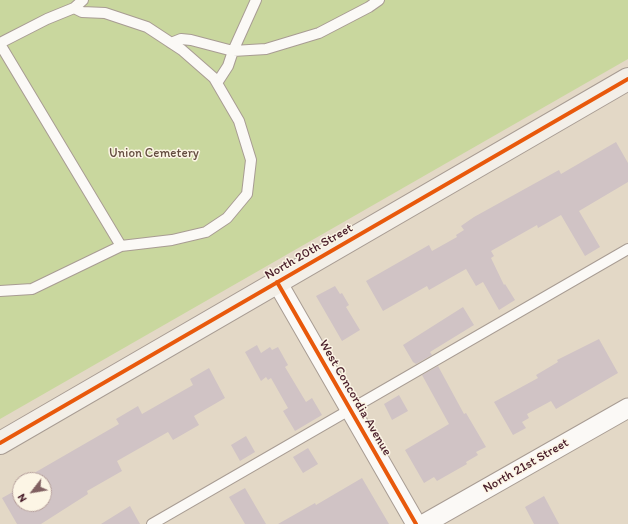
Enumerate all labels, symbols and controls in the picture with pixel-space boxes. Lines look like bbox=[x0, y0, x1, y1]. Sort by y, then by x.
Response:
park label: Union Cemetery bbox=[109, 146, 199, 162]
street label: North 20th Street bbox=[262, 221, 356, 283]
street label: West Concordia Avenue bbox=[315, 337, 395, 459]
street label: North 21st Street bbox=[480, 435, 572, 497]
north arrow bbox=[12, 472, 52, 512]
text: N bbox=[15, 491, 30, 504]

